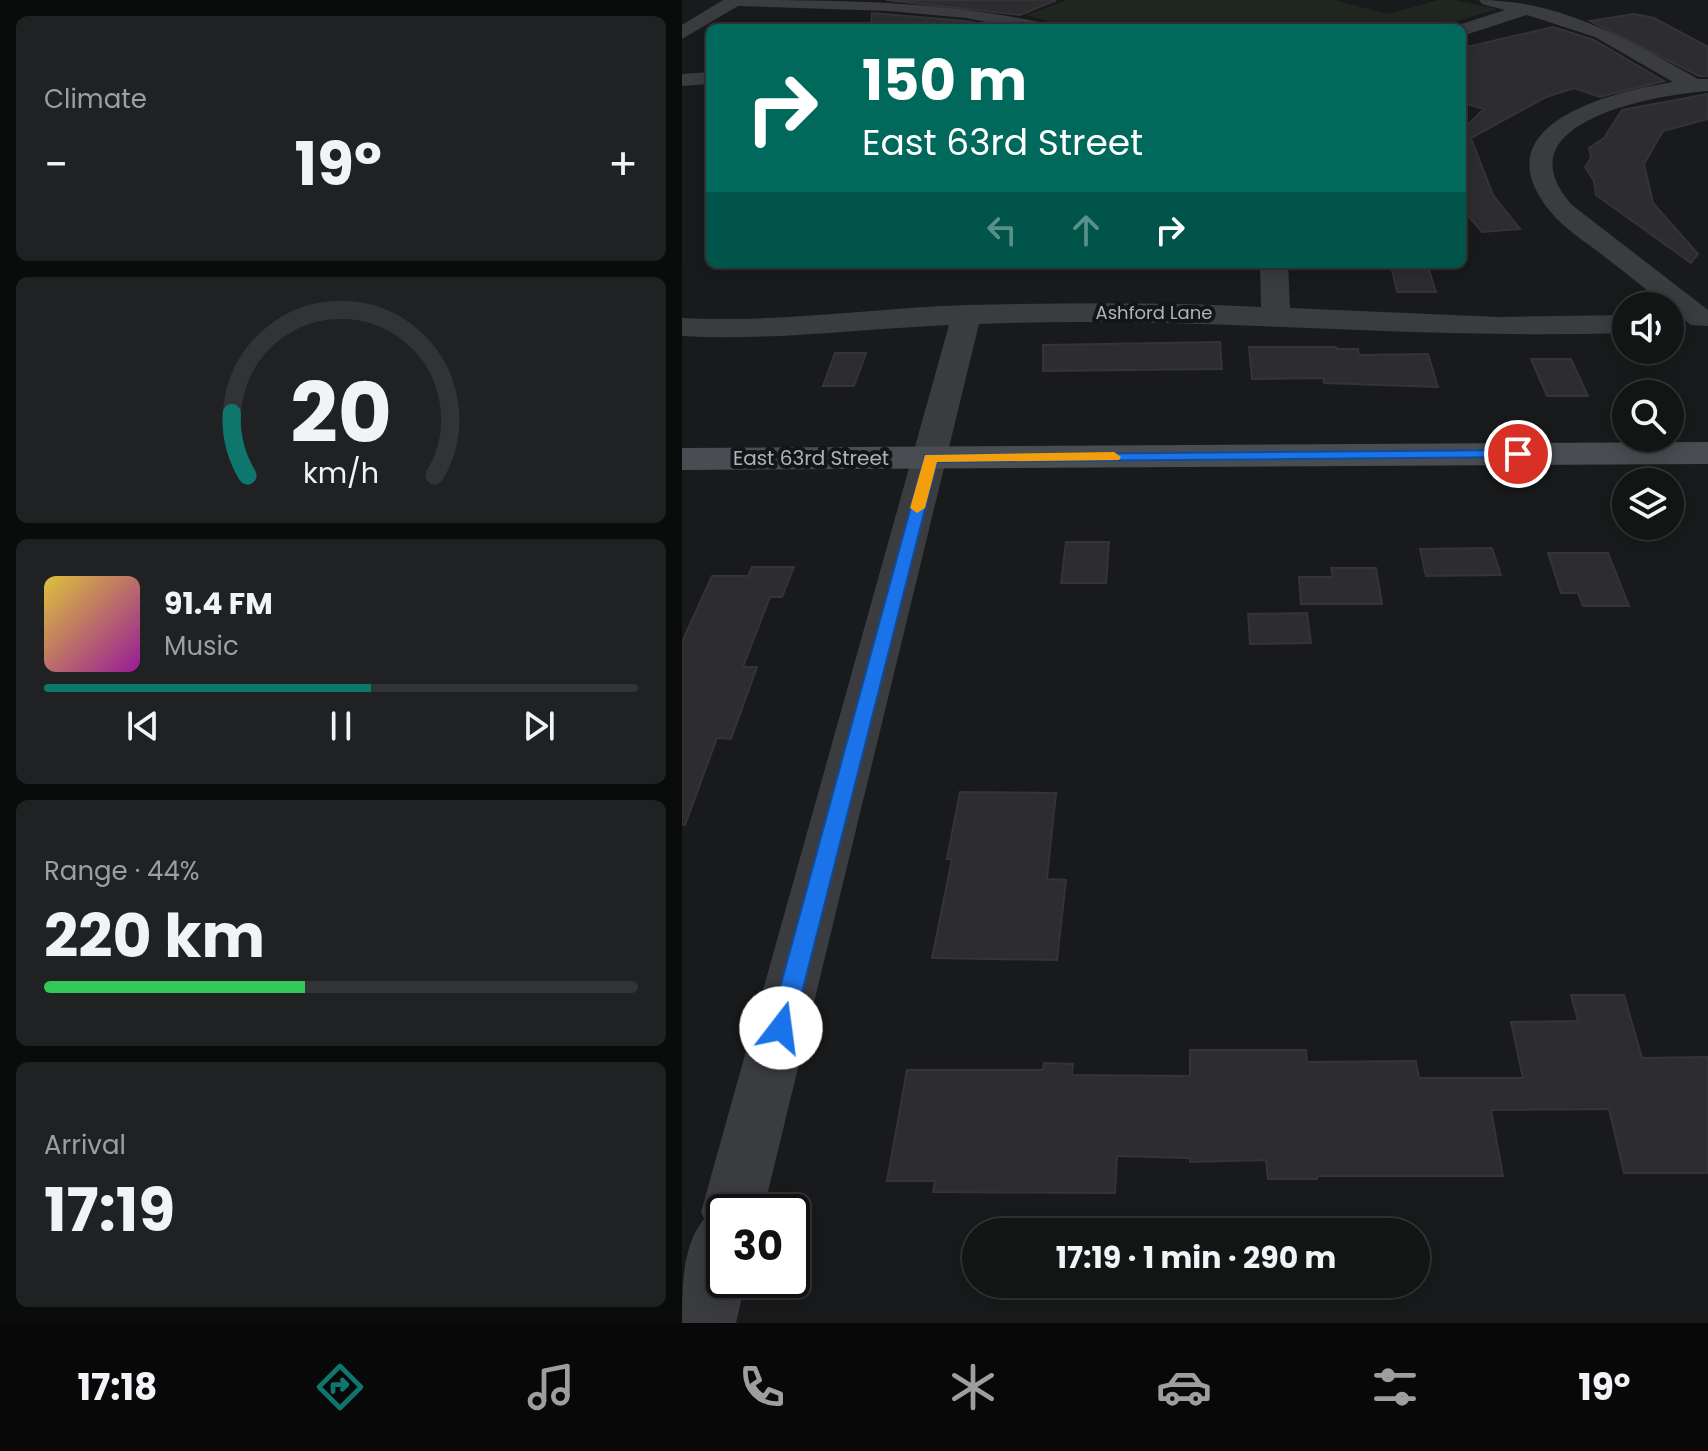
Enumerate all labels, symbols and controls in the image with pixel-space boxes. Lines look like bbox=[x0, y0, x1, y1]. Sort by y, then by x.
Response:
text: 150 m bbox=[862, 41, 1027, 120]
icon: right bbox=[730, 56, 834, 160]
text: Climate bbox=[44, 81, 147, 117]
text: East 63rd Street bbox=[862, 117, 1143, 168]
text: 19° bbox=[294, 122, 382, 206]
text: − bbox=[44, 134, 68, 195]
text: + bbox=[608, 134, 638, 195]
icon: left bbox=[980, 208, 1024, 252]
icon: ahead bbox=[1064, 208, 1108, 252]
icon: right bbox=[1148, 208, 1192, 252]
map controls bbox=[1612, 292, 1684, 540]
button: sound bbox=[1612, 292, 1684, 364]
street label: Ashford Lane bbox=[1096, 300, 1212, 325]
text: 20 bbox=[290, 355, 392, 471]
button: search bbox=[1612, 380, 1684, 452]
pin bbox=[1484, 420, 1552, 488]
icon: arrive bbox=[1496, 432, 1540, 476]
street label: East 63rd Street bbox=[733, 444, 889, 472]
text: km/h bbox=[303, 453, 379, 493]
button: layers bbox=[1612, 468, 1684, 540]
text: 91.4 FM bbox=[164, 582, 273, 625]
text: Music bbox=[164, 628, 239, 664]
icon: previous bbox=[121, 704, 165, 748]
icon: pause bbox=[319, 704, 363, 748]
icon: next bbox=[517, 704, 561, 748]
text: Range · 44% bbox=[44, 853, 200, 889]
text: 220 km bbox=[44, 894, 265, 978]
position arrow bbox=[739, 986, 823, 1070]
text: Arrival bbox=[44, 1127, 126, 1163]
text: 17:19 bbox=[44, 1168, 175, 1252]
speed limit sign: 30 bbox=[706, 1194, 810, 1298]
text: 17:19 · 1 min · 290 m bbox=[1056, 1236, 1336, 1279]
icon: directions bbox=[312, 1359, 368, 1415]
icon: music bbox=[523, 1359, 579, 1415]
icon: phone bbox=[734, 1359, 790, 1415]
icon: climate bbox=[945, 1359, 1001, 1415]
icon: car bbox=[1156, 1359, 1212, 1415]
icon: filters bbox=[1367, 1359, 1423, 1415]
text: 17:18 bbox=[77, 1362, 157, 1413]
text: 19° bbox=[1578, 1362, 1631, 1413]

